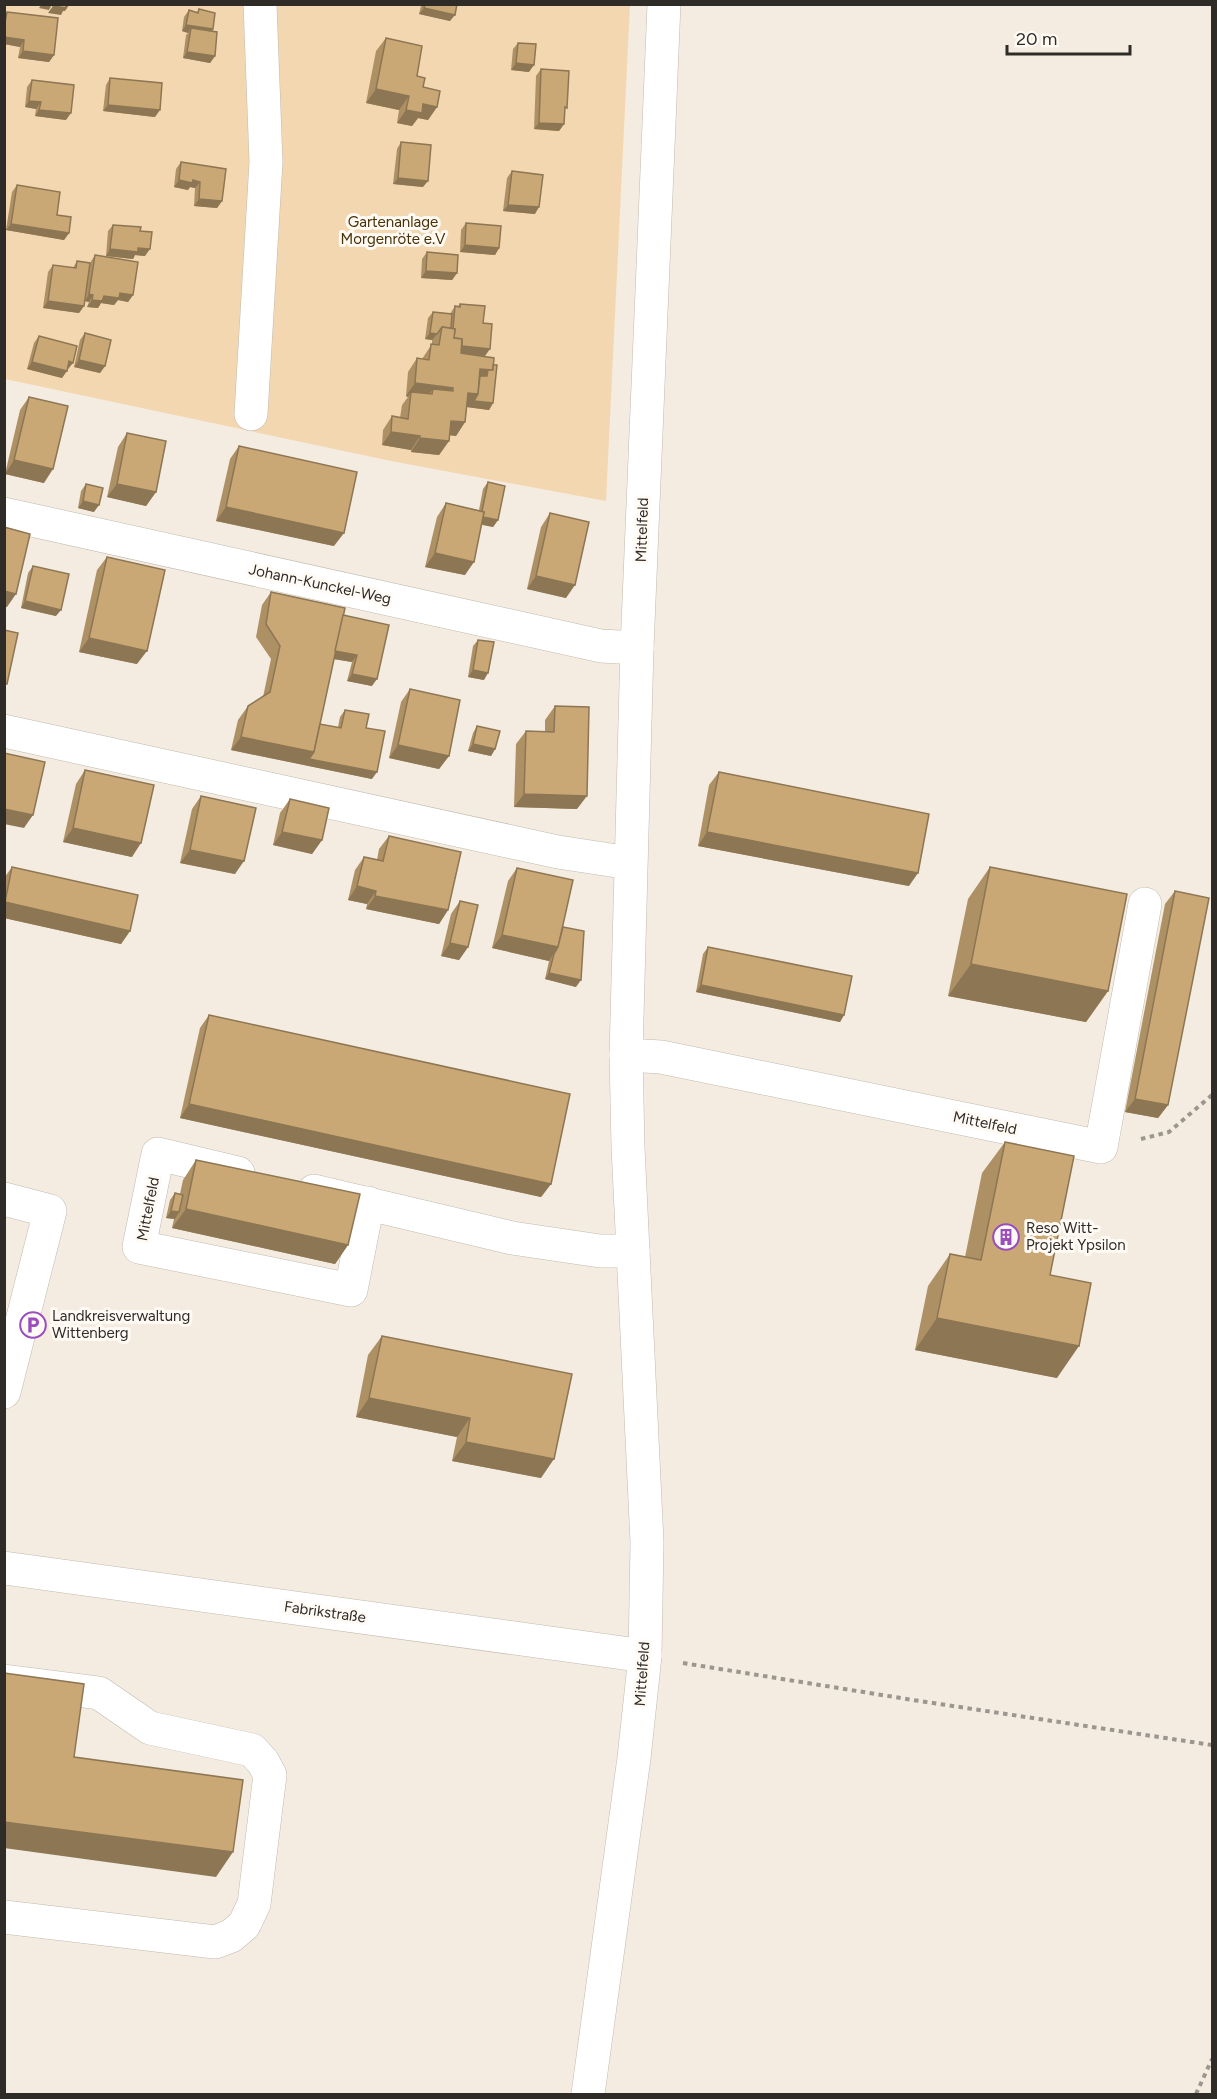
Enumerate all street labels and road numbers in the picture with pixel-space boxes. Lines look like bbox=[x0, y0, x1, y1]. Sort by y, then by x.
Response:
street label: Mittelfeld bbox=[632, 497, 652, 563]
street label: Johann-Kunckel-Weg bbox=[247, 560, 393, 608]
street label: Mittelfeld bbox=[951, 1107, 1019, 1139]
street label: Mittelfeld bbox=[133, 1176, 163, 1242]
street label: Fabrikstraße bbox=[283, 1597, 367, 1627]
street label: Mittelfeld bbox=[631, 1641, 653, 1707]

